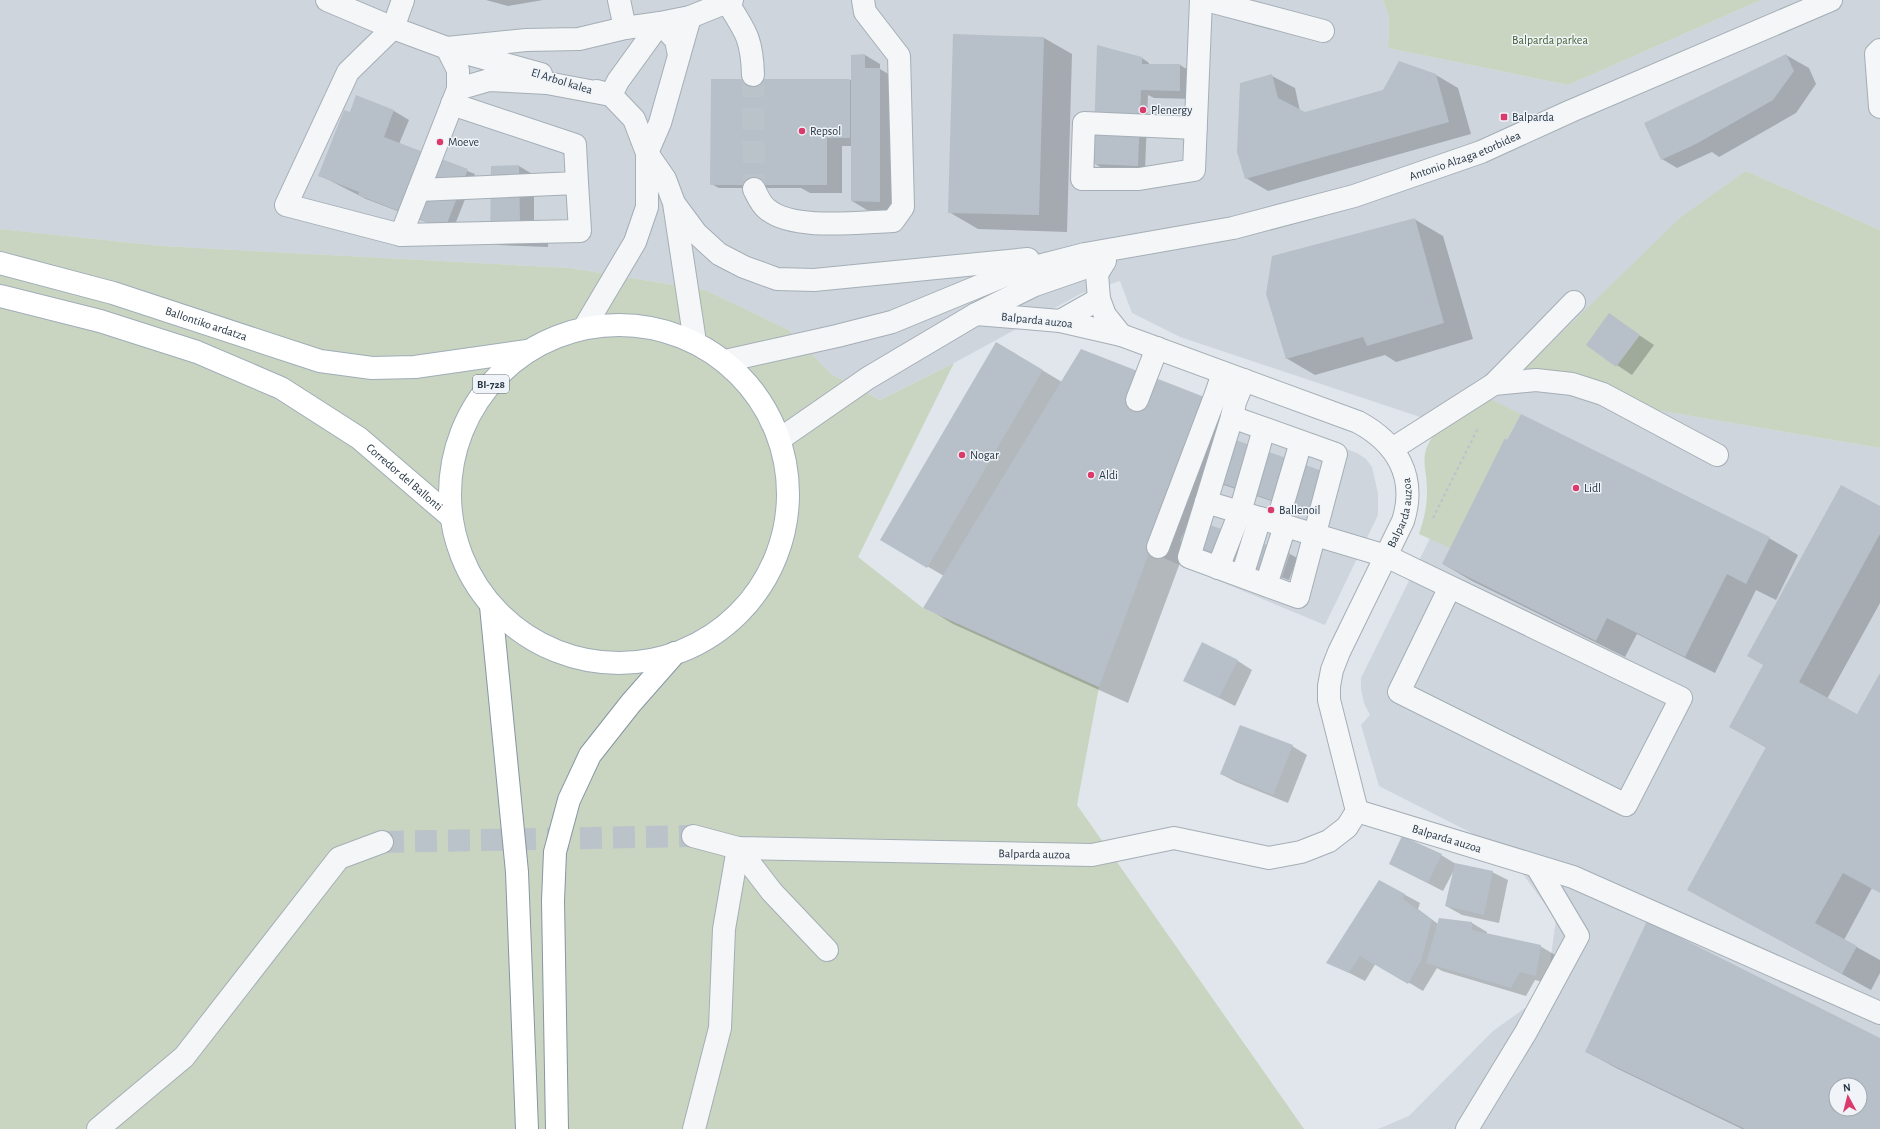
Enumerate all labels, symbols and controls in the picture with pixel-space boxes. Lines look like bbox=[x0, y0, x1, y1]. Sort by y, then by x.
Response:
park label: Balparda parkea bbox=[1512, 34, 1588, 46]
street label: El Arbol kalea bbox=[530, 66, 594, 96]
place label: Plenergy bbox=[1151, 104, 1192, 117]
marker: Plenergy bbox=[1138, 105, 1148, 115]
place label: Balparda bbox=[1512, 111, 1555, 123]
marker: Balparda bbox=[1499, 112, 1509, 122]
place label: Repsol bbox=[810, 125, 841, 137]
marker: Repsol bbox=[797, 126, 807, 136]
street label: Antonio Alzaga etorbidea bbox=[1408, 129, 1523, 182]
place label: Moeve bbox=[448, 136, 479, 148]
marker: Moeve bbox=[435, 137, 445, 147]
street label: Ballontiko ardatza bbox=[164, 305, 249, 343]
street label: Balparda auzoa bbox=[1001, 310, 1074, 330]
road number: BI-728 bbox=[473, 375, 509, 393]
street label: Corredor del Ballonti bbox=[364, 441, 445, 513]
place label: Nogar bbox=[970, 449, 999, 461]
marker: Nogar bbox=[957, 450, 967, 460]
place label: Aldi bbox=[1099, 469, 1118, 481]
marker: Aldi bbox=[1086, 470, 1096, 480]
street label: Balparda auzoa bbox=[1385, 477, 1414, 549]
place label: Lidl bbox=[1584, 482, 1601, 494]
marker: Lidl bbox=[1571, 483, 1581, 493]
place label: Ballenoil bbox=[1279, 504, 1320, 516]
marker: Ballenoil bbox=[1266, 505, 1276, 515]
street label: Balparda auzoa bbox=[1411, 822, 1484, 855]
street label: Balparda auzoa bbox=[998, 847, 1071, 861]
north arrow bbox=[1828, 1077, 1868, 1117]
text: N bbox=[1842, 1082, 1851, 1093]

